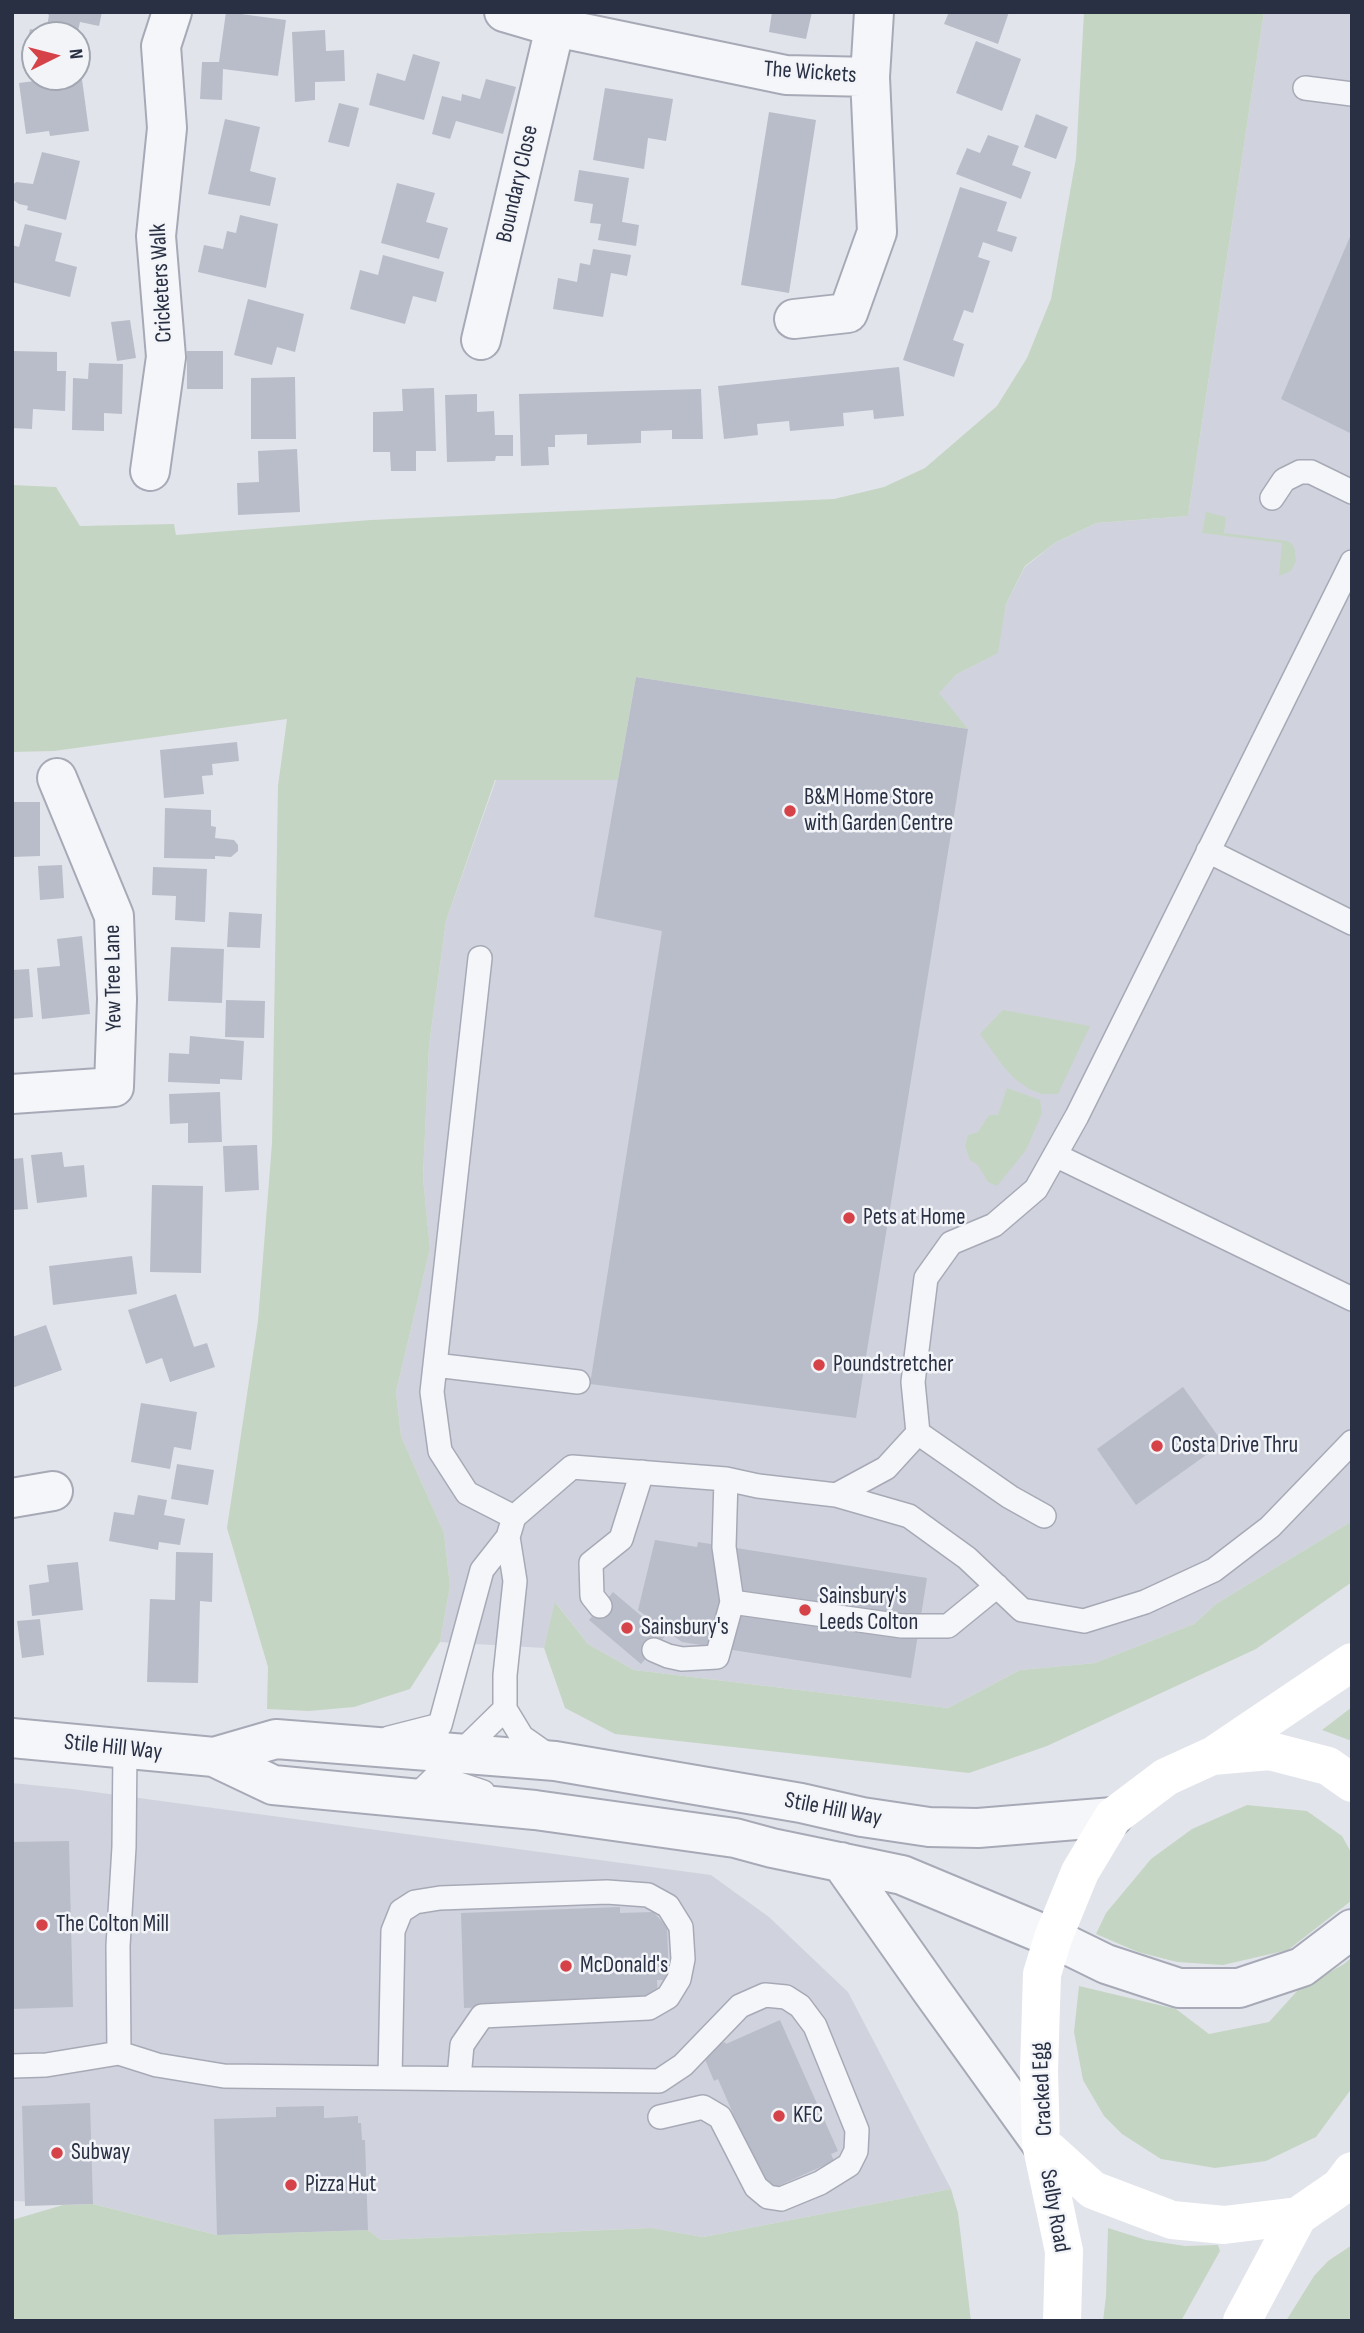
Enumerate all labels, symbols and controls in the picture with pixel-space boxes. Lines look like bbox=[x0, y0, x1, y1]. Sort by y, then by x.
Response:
north arrow bbox=[21, 21, 91, 91]
text: N bbox=[63, 48, 87, 60]
street label: The Wickets bbox=[763, 56, 857, 90]
street label: Boundary Close bbox=[491, 123, 545, 245]
street label: Cricketers Walk bbox=[145, 223, 179, 343]
place label: B&M Home Store with Garden Centre bbox=[804, 784, 953, 838]
marker: B&M Home Store with Garden Centre bbox=[782, 803, 798, 819]
street label: Yew Tree Lane bbox=[99, 924, 129, 1032]
place label: Pets at Home bbox=[863, 1204, 965, 1232]
marker: Pets at Home bbox=[841, 1210, 857, 1226]
place label: Poundstretcher bbox=[833, 1351, 954, 1379]
marker: Poundstretcher bbox=[811, 1357, 827, 1373]
place label: Costa Drive Thru bbox=[1171, 1432, 1298, 1460]
marker: Costa Drive Thru bbox=[1149, 1438, 1165, 1454]
place label: Sainsbury's Leeds Colton bbox=[819, 1583, 918, 1637]
marker: Sainsbury's Leeds Colton bbox=[797, 1602, 813, 1618]
place label: Sainsbury's bbox=[641, 1614, 729, 1642]
marker: Sainsbury's bbox=[619, 1620, 635, 1636]
street label: Stile Hill Way bbox=[63, 1729, 163, 1767]
street label: Stile Hill Way bbox=[782, 1787, 884, 1833]
place label: The Colton Mill bbox=[56, 1911, 169, 1939]
marker: The Colton Mill bbox=[34, 1917, 50, 1933]
place label: McDonald's bbox=[580, 1952, 668, 1980]
marker: McDonald's bbox=[558, 1958, 574, 1974]
street label: Cracked Egg bbox=[1027, 2041, 1059, 2137]
place label: KFC bbox=[793, 2102, 823, 2130]
marker: KFC bbox=[771, 2108, 787, 2124]
place label: Subway bbox=[71, 2139, 130, 2167]
marker: Subway bbox=[49, 2145, 65, 2161]
street label: Selby Road bbox=[1033, 2167, 1075, 2255]
place label: Pizza Hut bbox=[305, 2171, 376, 2199]
marker: Pizza Hut bbox=[283, 2177, 299, 2193]

